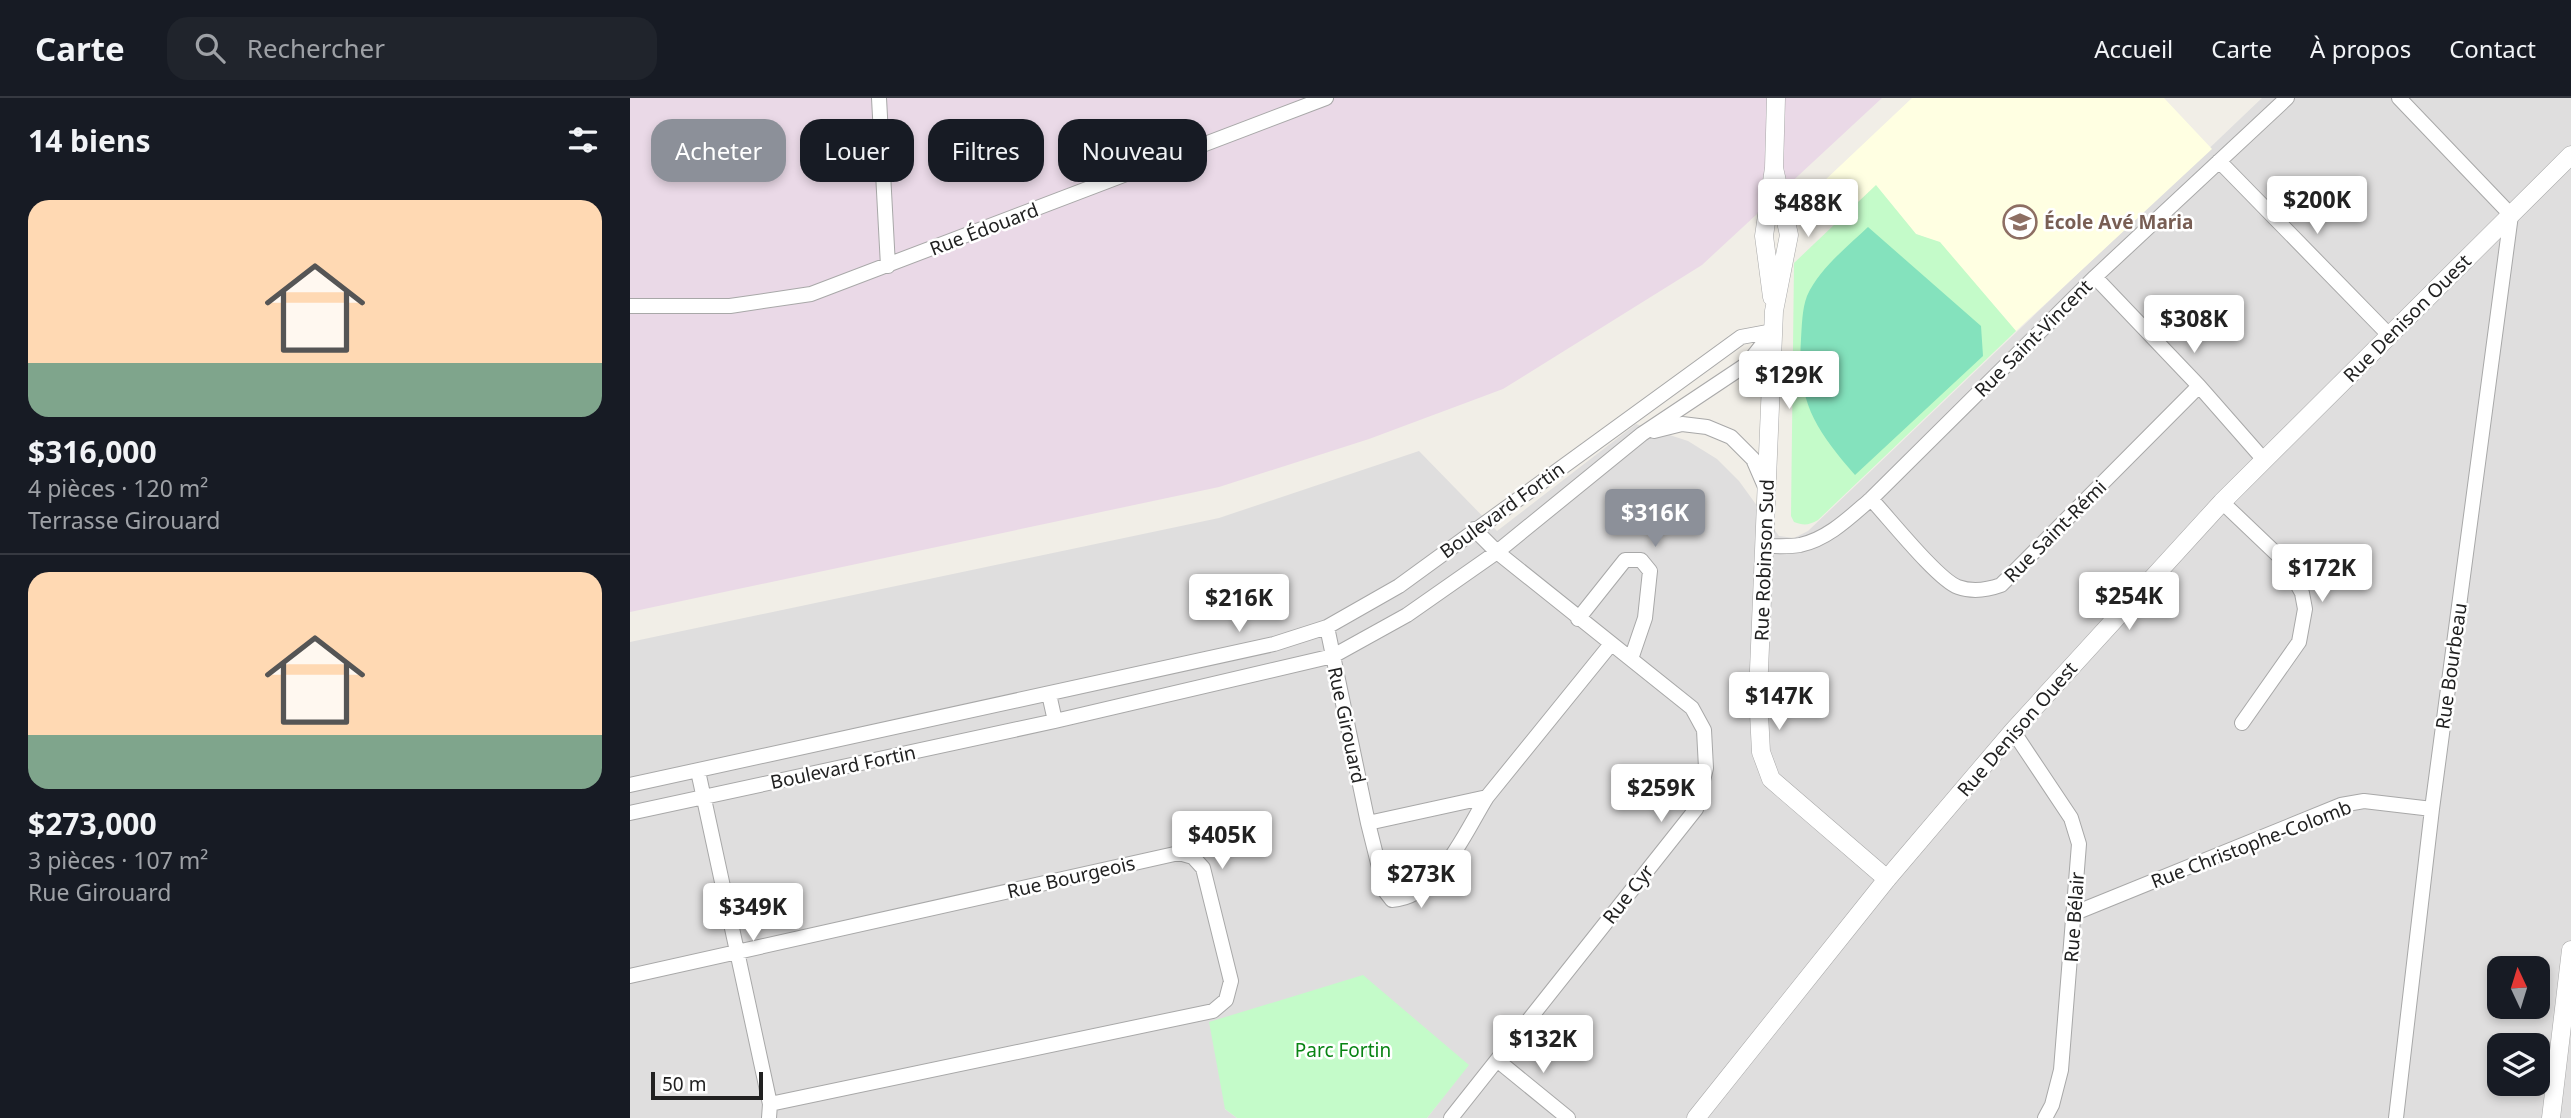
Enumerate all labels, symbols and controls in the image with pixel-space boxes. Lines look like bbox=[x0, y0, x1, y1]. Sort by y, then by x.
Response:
search box bbox=[167, 17, 657, 80]
text: Carte bbox=[35, 26, 125, 71]
icon: search bbox=[191, 29, 229, 67]
text: Rechercher bbox=[247, 30, 385, 66]
text: Accueil bbox=[2094, 32, 2173, 65]
text: Carte bbox=[2211, 32, 2272, 65]
text: À propos bbox=[2310, 32, 2411, 65]
text: Contact bbox=[2449, 32, 2536, 65]
chip: Acheter bbox=[651, 119, 786, 182]
chip: Louer bbox=[800, 119, 914, 182]
chip: Filtres bbox=[928, 119, 1044, 182]
chip: Nouveau bbox=[1058, 119, 1207, 182]
text: 14 biens bbox=[28, 120, 151, 161]
icon: filters bbox=[564, 121, 602, 159]
pin: $200K bbox=[2268, 176, 2366, 236]
pin: $488K bbox=[1759, 180, 1857, 239]
text: $200K bbox=[2283, 183, 2351, 215]
text: $488K bbox=[1774, 186, 1842, 218]
street label: Rue Édouard bbox=[926, 196, 1042, 262]
school or university icon: École Avé Maria bbox=[2001, 203, 2039, 241]
place label: École Avé Maria bbox=[2044, 209, 2193, 235]
icon: home bbox=[252, 245, 378, 371]
street label: Rue Denison Ouest bbox=[2337, 248, 2477, 388]
street label: Rue Saint-Vincent bbox=[1969, 273, 2098, 402]
pin: $308K bbox=[2145, 296, 2243, 355]
text: $308K bbox=[2160, 302, 2228, 334]
pin: $129K bbox=[1740, 352, 1838, 411]
text: $129K bbox=[1755, 358, 1823, 390]
text: $316,000 bbox=[28, 431, 157, 472]
street label: Boulevard Fortin bbox=[1435, 456, 1569, 564]
text: 4 pièces · 120 m² bbox=[28, 472, 208, 504]
street label: Rue Saint-Rémi bbox=[1998, 474, 2112, 588]
street label: Rue Robinson Sud bbox=[1748, 479, 1780, 641]
pin: $316K bbox=[1606, 490, 1704, 549]
text: $316K bbox=[1621, 496, 1689, 528]
text: Terrasse Girouard bbox=[28, 504, 221, 536]
pin: $172K bbox=[2273, 545, 2371, 604]
text: $172K bbox=[2288, 551, 2356, 583]
pin: $254K bbox=[2080, 573, 2178, 632]
pin: $216K bbox=[1190, 574, 1288, 634]
text: $254K bbox=[2095, 579, 2163, 611]
text: $216K bbox=[1205, 581, 1273, 613]
street label: Rue Bourbeau bbox=[2429, 601, 2473, 731]
icon: home bbox=[252, 617, 378, 743]
street label: Rue Denison Ouest bbox=[1951, 656, 2083, 802]
street label: Rue Girouard bbox=[1322, 664, 1372, 786]
pin: $147K bbox=[1730, 672, 1828, 732]
text: $147K bbox=[1745, 679, 1813, 711]
street label: Boulevard Fortin bbox=[768, 739, 918, 795]
pin: $259K bbox=[1612, 764, 1710, 824]
text: $259K bbox=[1627, 771, 1695, 803]
street label: Rue Christophe-Colomb bbox=[2147, 794, 2355, 894]
text: $273,000 bbox=[28, 803, 157, 844]
pin: $405K bbox=[1173, 812, 1271, 871]
text: $405K bbox=[1188, 818, 1256, 850]
text: 3 pièces · 107 m² bbox=[28, 844, 208, 876]
street label: Rue Bourgeois bbox=[1005, 850, 1137, 904]
pin: $273K bbox=[1372, 850, 1470, 910]
text: $273K bbox=[1387, 857, 1455, 889]
street label: Rue Cyr bbox=[1597, 859, 1660, 929]
street label: Rue Bélair bbox=[2058, 871, 2090, 963]
text: Rue Girouard bbox=[28, 876, 171, 908]
pin: $349K bbox=[704, 884, 802, 943]
text: $349K bbox=[719, 890, 787, 922]
north arrow bbox=[2487, 956, 2550, 1018]
map controls bbox=[2487, 956, 2550, 1096]
pin: $132K bbox=[1494, 1016, 1592, 1075]
text: $132K bbox=[1509, 1022, 1577, 1054]
button: layers bbox=[2487, 1033, 2550, 1096]
park label: Parc Fortin bbox=[1295, 1037, 1391, 1063]
scale bar bbox=[651, 1069, 763, 1101]
text: 50 m bbox=[662, 1071, 706, 1097]

